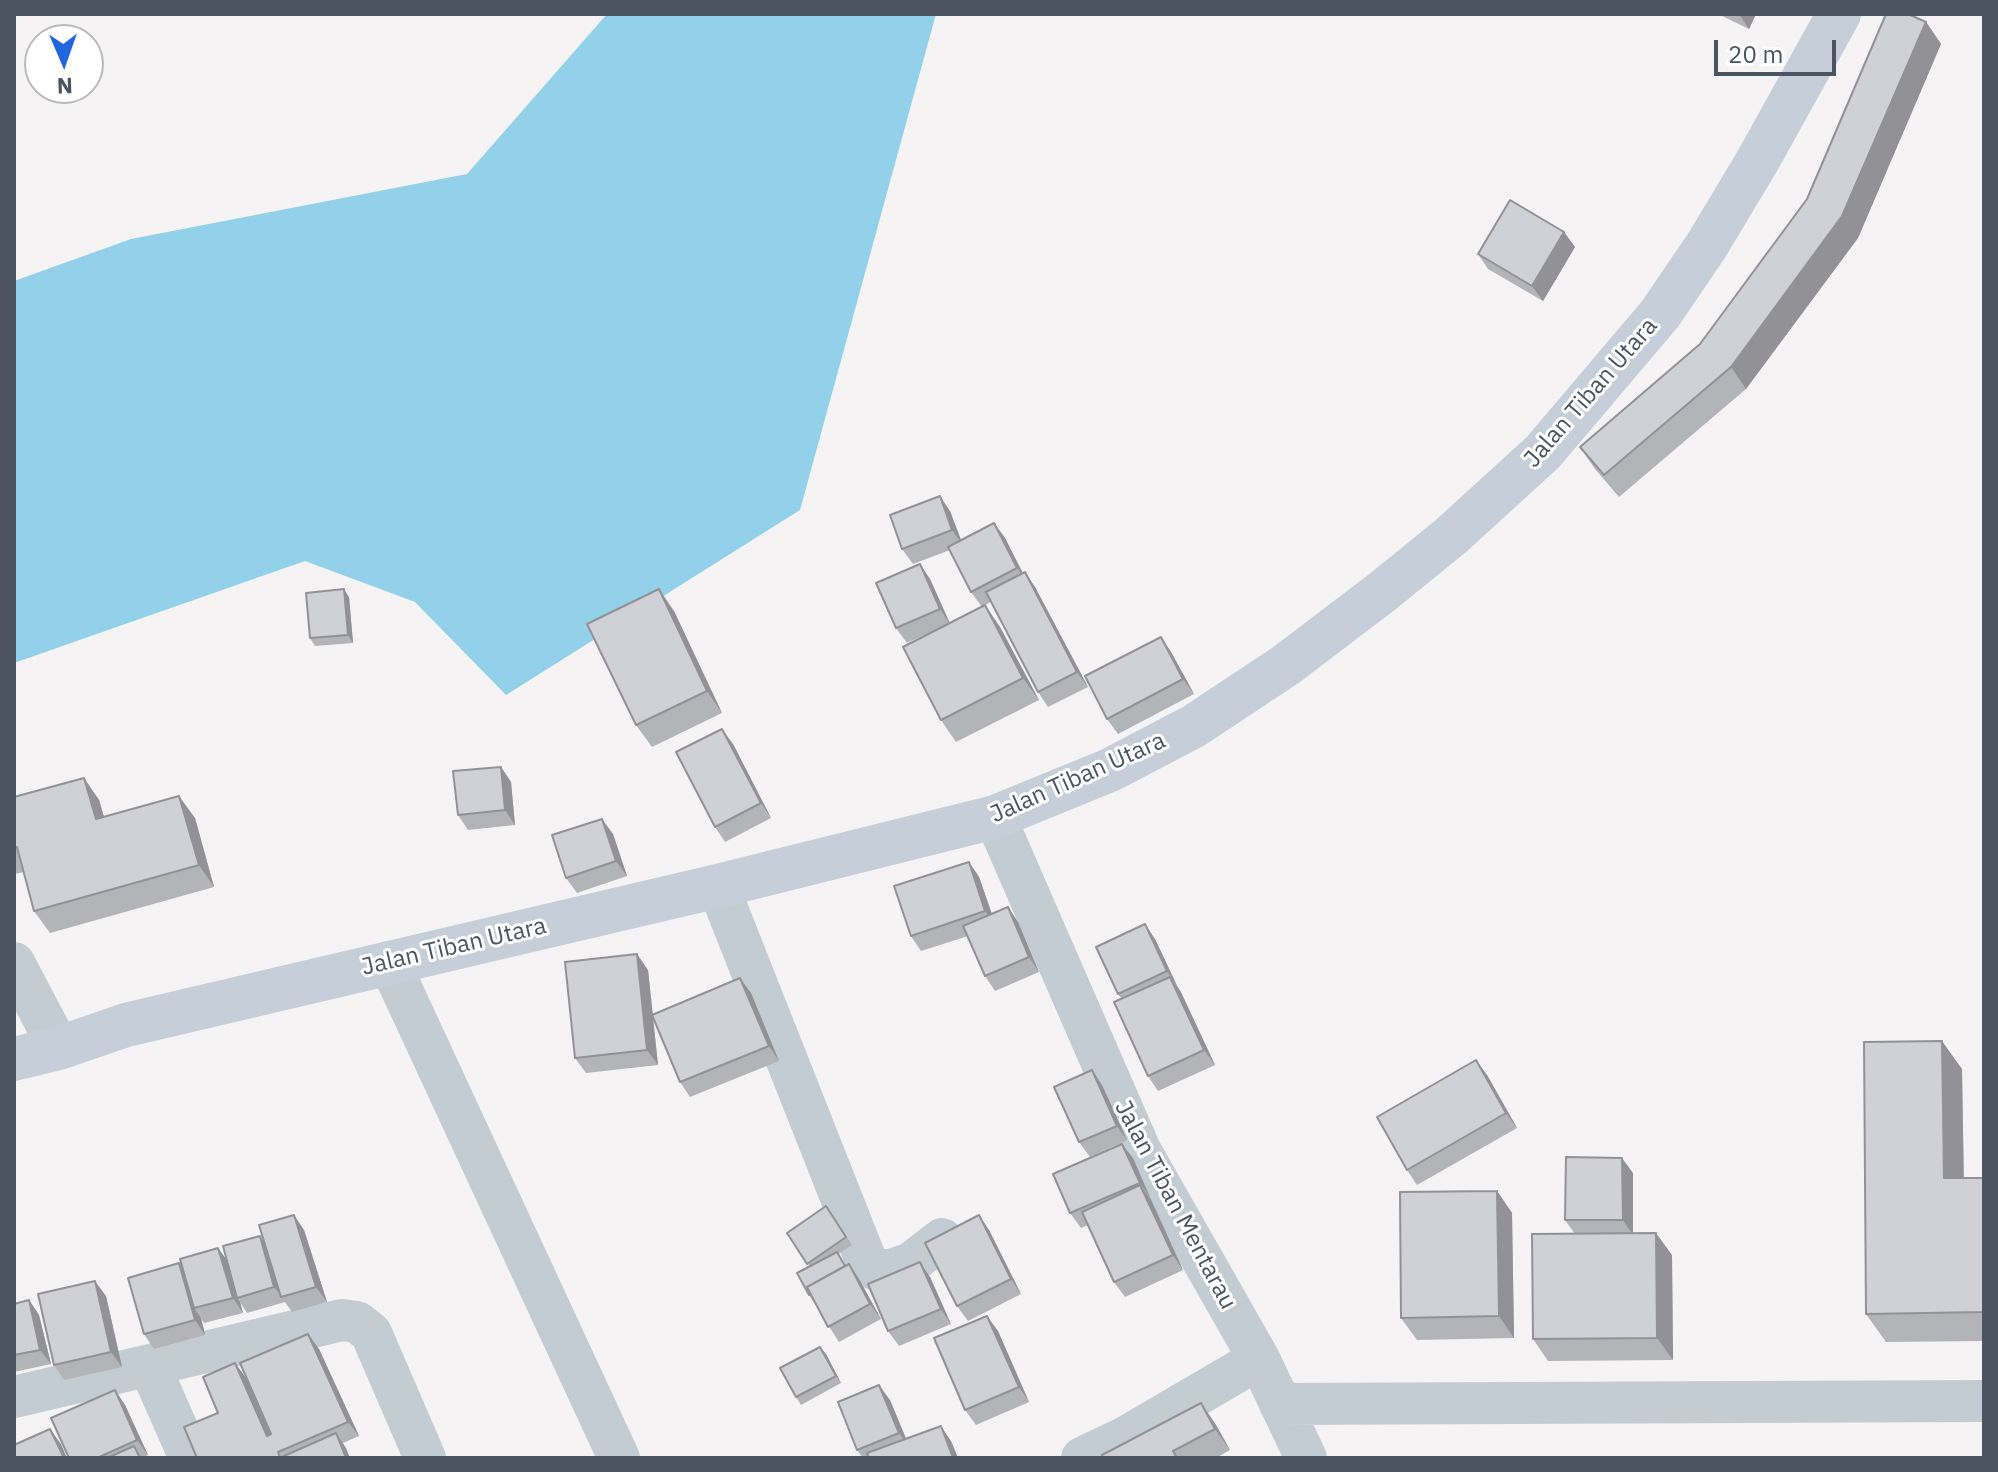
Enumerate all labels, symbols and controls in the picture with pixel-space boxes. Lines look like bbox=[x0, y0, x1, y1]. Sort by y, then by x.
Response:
north arrow bbox=[24, 24, 104, 104]
scale bar bbox=[1718, 24, 1840, 74]
text: 20 m bbox=[1728, 38, 1783, 70]
text: N bbox=[56, 72, 73, 101]
street label: Jalan Tiban Utara bbox=[1518, 312, 1664, 474]
street label: Jalan Tiban Utara bbox=[986, 727, 1170, 829]
street label: Jalan Tiban Utara bbox=[359, 912, 549, 982]
street label: Jalan Tiban Mentarau bbox=[1108, 1096, 1242, 1314]

